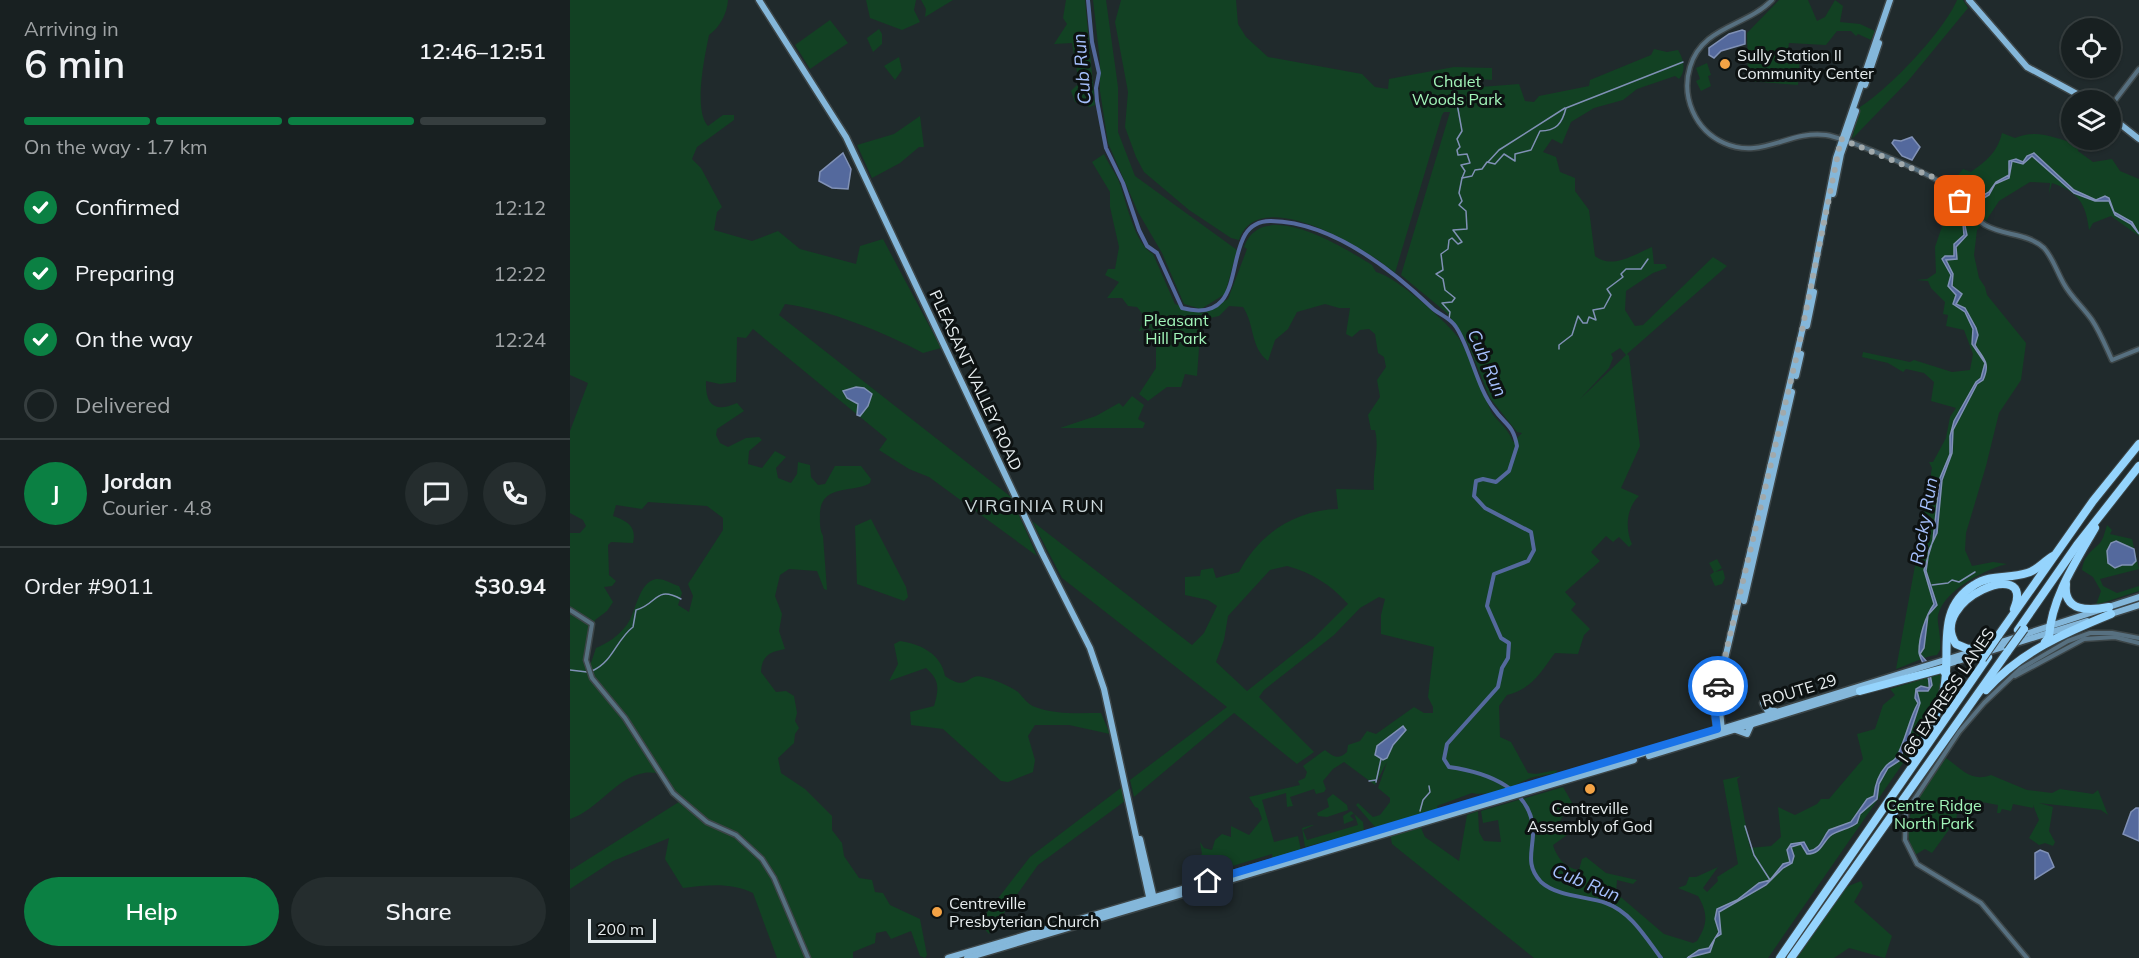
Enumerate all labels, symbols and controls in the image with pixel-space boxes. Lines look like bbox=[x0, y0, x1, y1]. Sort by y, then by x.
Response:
text: Arriving in bbox=[24, 16, 119, 41]
map controls bbox=[2061, 18, 2121, 150]
button: locate bbox=[2061, 18, 2121, 78]
water label: Cub Run bbox=[1067, 32, 1096, 106]
text: 12:46–12:51 bbox=[419, 37, 546, 65]
text: 6 min bbox=[24, 39, 125, 88]
place label: Sully Station II Community Center bbox=[1737, 45, 1874, 83]
marker: Sully Station II Community Center bbox=[1718, 57, 1732, 71]
park label: Chalet Woods Park bbox=[1412, 71, 1503, 109]
button: layers bbox=[2061, 90, 2121, 150]
text: On the way · 1.7 km bbox=[24, 134, 208, 159]
pin bbox=[1934, 175, 1985, 226]
icon: bag bbox=[1943, 184, 1976, 217]
icon: check bbox=[24, 191, 57, 224]
text: Confirmed bbox=[75, 193, 180, 221]
text: 12:12 bbox=[493, 195, 546, 220]
icon: check bbox=[24, 257, 57, 290]
text: Preparing bbox=[75, 259, 175, 287]
text: 12:22 bbox=[493, 261, 546, 286]
street label: PLEASANT VALLEY ROAD bbox=[925, 286, 1027, 474]
park label: Pleasant Hill Park bbox=[1143, 310, 1209, 348]
icon: check bbox=[24, 323, 57, 356]
text: On the way bbox=[75, 325, 193, 353]
water label: Cub Run bbox=[1462, 326, 1512, 400]
text: 12:24 bbox=[493, 327, 546, 352]
text: Delivered bbox=[75, 391, 170, 419]
button: chat bbox=[405, 462, 468, 525]
button: phone bbox=[483, 462, 546, 525]
text: Jordan bbox=[102, 467, 172, 495]
water label: Rocky Run bbox=[1905, 476, 1942, 566]
text: J bbox=[52, 479, 59, 507]
district label: VIRGINIA RUN bbox=[965, 494, 1105, 517]
text: Courier · 4.8 bbox=[102, 495, 212, 520]
text: Order #9011 bbox=[24, 572, 154, 600]
text: $30.94 bbox=[475, 572, 546, 600]
street label: I 66 EXPRESS LANES bbox=[1894, 624, 1998, 766]
courier bbox=[1688, 656, 1748, 716]
street label: ROUTE 29 bbox=[1759, 669, 1839, 711]
icon: car bbox=[1702, 670, 1735, 703]
marker: Centreville Assembly of God bbox=[1583, 782, 1597, 796]
park label: Centre Ridge North Park bbox=[1886, 795, 1982, 833]
place label: Centreville Assembly of God bbox=[1527, 798, 1653, 836]
pin bbox=[1182, 855, 1233, 906]
water label: Cub Run bbox=[1549, 859, 1624, 907]
icon: home bbox=[1191, 864, 1224, 897]
button: Help bbox=[24, 877, 279, 946]
button: Share bbox=[291, 877, 546, 946]
place label: Centreville Presbyterian Church bbox=[949, 893, 1099, 931]
marker: Centreville Presbyterian Church bbox=[930, 905, 944, 919]
scale bar bbox=[588, 916, 656, 944]
text: 200 m bbox=[597, 919, 644, 939]

